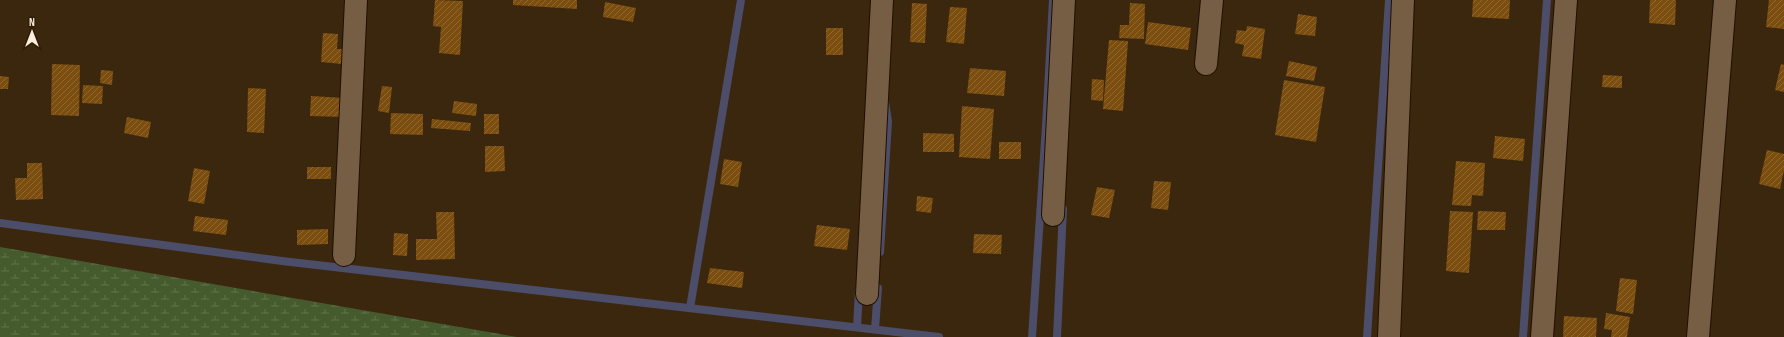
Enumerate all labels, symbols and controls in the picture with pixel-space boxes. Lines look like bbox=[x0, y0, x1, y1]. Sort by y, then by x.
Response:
north arrow bbox=[12, 12, 52, 52]
text: N bbox=[29, 16, 35, 29]

